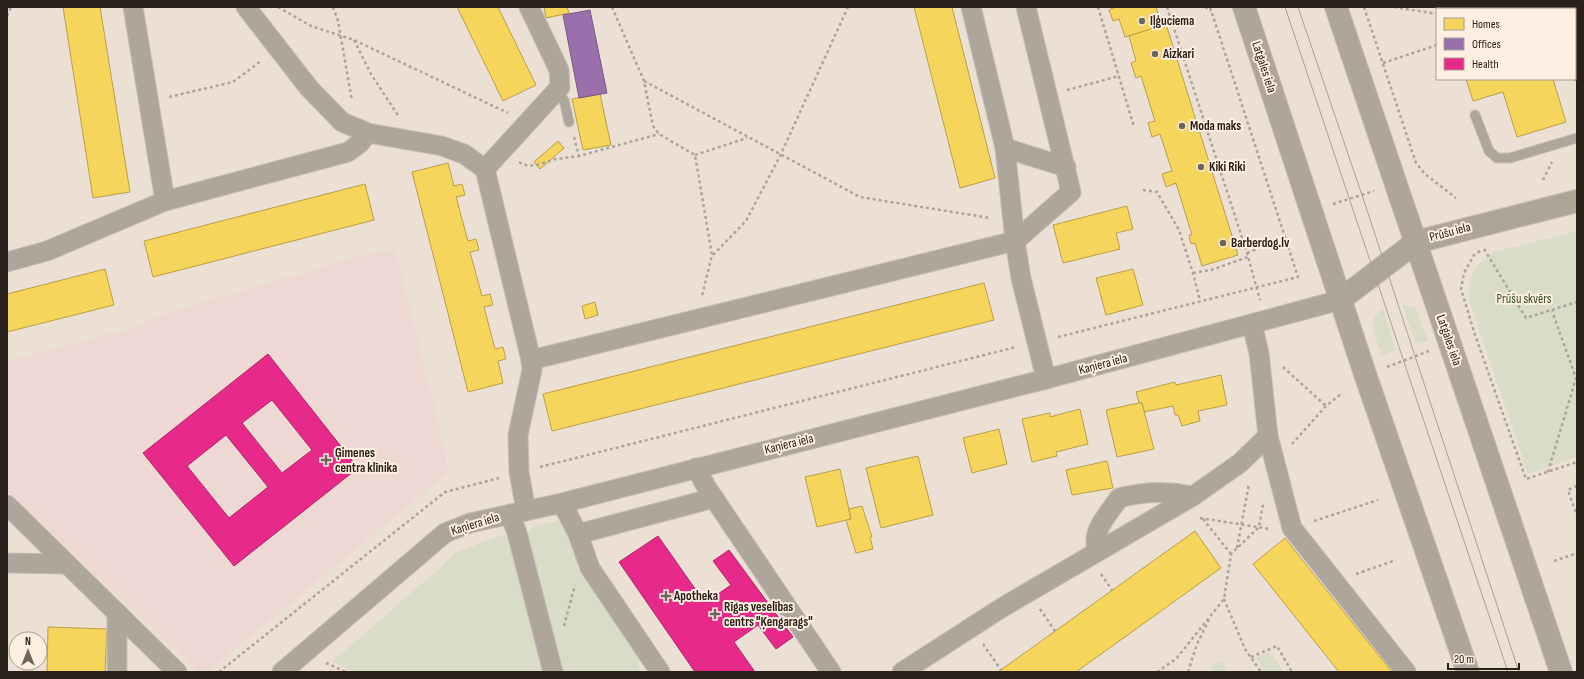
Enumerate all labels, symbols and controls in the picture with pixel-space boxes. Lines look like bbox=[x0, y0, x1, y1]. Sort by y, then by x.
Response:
legend bbox=[1436, 8, 1576, 80]
place label: Iļģuciema bbox=[1150, 13, 1194, 29]
marker: Iļģuciema bbox=[1137, 16, 1147, 26]
text: Homes bbox=[1472, 17, 1500, 32]
text: Offices bbox=[1472, 37, 1501, 52]
street label: Latgales iela bbox=[1248, 39, 1280, 95]
place label: Aizkari bbox=[1162, 46, 1195, 62]
marker: Aizkari bbox=[1150, 49, 1160, 59]
text: Health bbox=[1472, 57, 1499, 72]
place label: Moda maks bbox=[1190, 118, 1241, 134]
marker: Moda maks bbox=[1177, 121, 1187, 131]
place label: Kiki Riki bbox=[1209, 159, 1246, 175]
marker: Kiki Riki bbox=[1196, 162, 1206, 172]
street label: Prūšu iela bbox=[1428, 219, 1472, 245]
place label: Barberdog.lv bbox=[1231, 235, 1290, 251]
marker: Barberdog.lv bbox=[1218, 238, 1228, 248]
park label: Prūšu skvērs bbox=[1497, 291, 1552, 307]
street label: Latgales iela bbox=[1433, 312, 1465, 368]
street label: Kaņiera iela bbox=[1077, 350, 1129, 378]
street label: Kaņiera iela bbox=[763, 430, 815, 458]
place label: Ģimenes centra klīnika bbox=[335, 445, 397, 476]
marker: Ģimenes centra klīnika bbox=[320, 454, 332, 466]
street label: Kaņiera iela bbox=[449, 509, 501, 539]
place label: Apotheka bbox=[673, 588, 718, 604]
marker: Apotheka bbox=[661, 591, 671, 601]
place label: Rīgas veselības centrs "Ķengarags" bbox=[724, 599, 813, 630]
marker: Rīgas veselības centrs "Ķengarags" bbox=[709, 608, 721, 620]
north arrow bbox=[8, 631, 48, 671]
text: N bbox=[25, 635, 31, 648]
scale bar bbox=[1448, 645, 1519, 671]
text: 20 m bbox=[1454, 652, 1474, 667]

